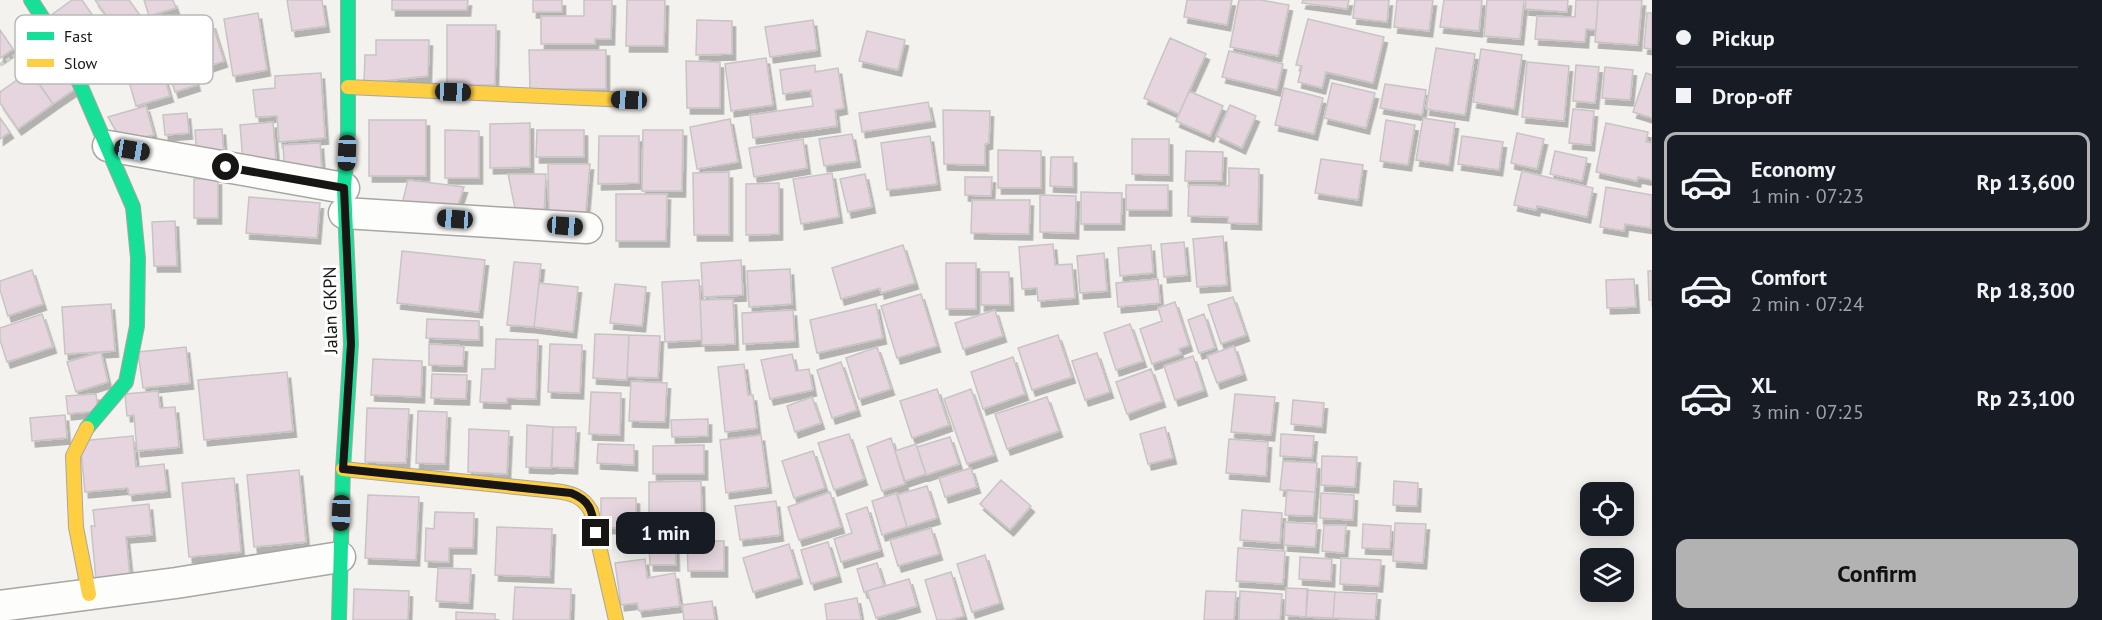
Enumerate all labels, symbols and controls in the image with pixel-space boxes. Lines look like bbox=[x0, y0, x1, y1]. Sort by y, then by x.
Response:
legend bbox=[15, 15, 213, 84]
text: Pickup bbox=[1712, 24, 1775, 52]
text: Fast bbox=[64, 26, 93, 46]
text: Slow bbox=[64, 53, 98, 73]
car bbox=[435, 82, 471, 102]
text: Drop-off bbox=[1712, 82, 1791, 110]
car bbox=[611, 90, 647, 110]
car bbox=[337, 135, 357, 171]
car bbox=[113, 138, 151, 162]
route start bbox=[212, 153, 239, 180]
icon: car bbox=[1679, 155, 1733, 209]
text: Economy bbox=[1751, 155, 1835, 183]
text: Rp 13,600 bbox=[1976, 168, 2075, 196]
text: 1 min · 07:23 bbox=[1751, 183, 1864, 209]
car bbox=[436, 209, 474, 229]
car bbox=[546, 216, 584, 236]
icon: car bbox=[1679, 263, 1733, 317]
text: Comfort bbox=[1751, 263, 1827, 291]
street label: Jalan GKPN bbox=[318, 266, 342, 355]
text: Rp 18,300 bbox=[1976, 276, 2075, 304]
text: 2 min · 07:24 bbox=[1751, 291, 1864, 317]
icon: car bbox=[1679, 371, 1733, 425]
text: XL bbox=[1751, 371, 1776, 399]
text: Rp 23,100 bbox=[1976, 384, 2075, 412]
text: 3 min · 07:25 bbox=[1751, 399, 1864, 425]
map controls bbox=[1580, 482, 1634, 602]
button: locate bbox=[1580, 482, 1634, 536]
car bbox=[331, 495, 351, 531]
callout: 1 min bbox=[617, 512, 716, 554]
route end bbox=[582, 519, 609, 546]
text: 1 min bbox=[641, 520, 690, 546]
button: Confirm bbox=[1676, 539, 2078, 608]
button: layers bbox=[1580, 548, 1634, 602]

